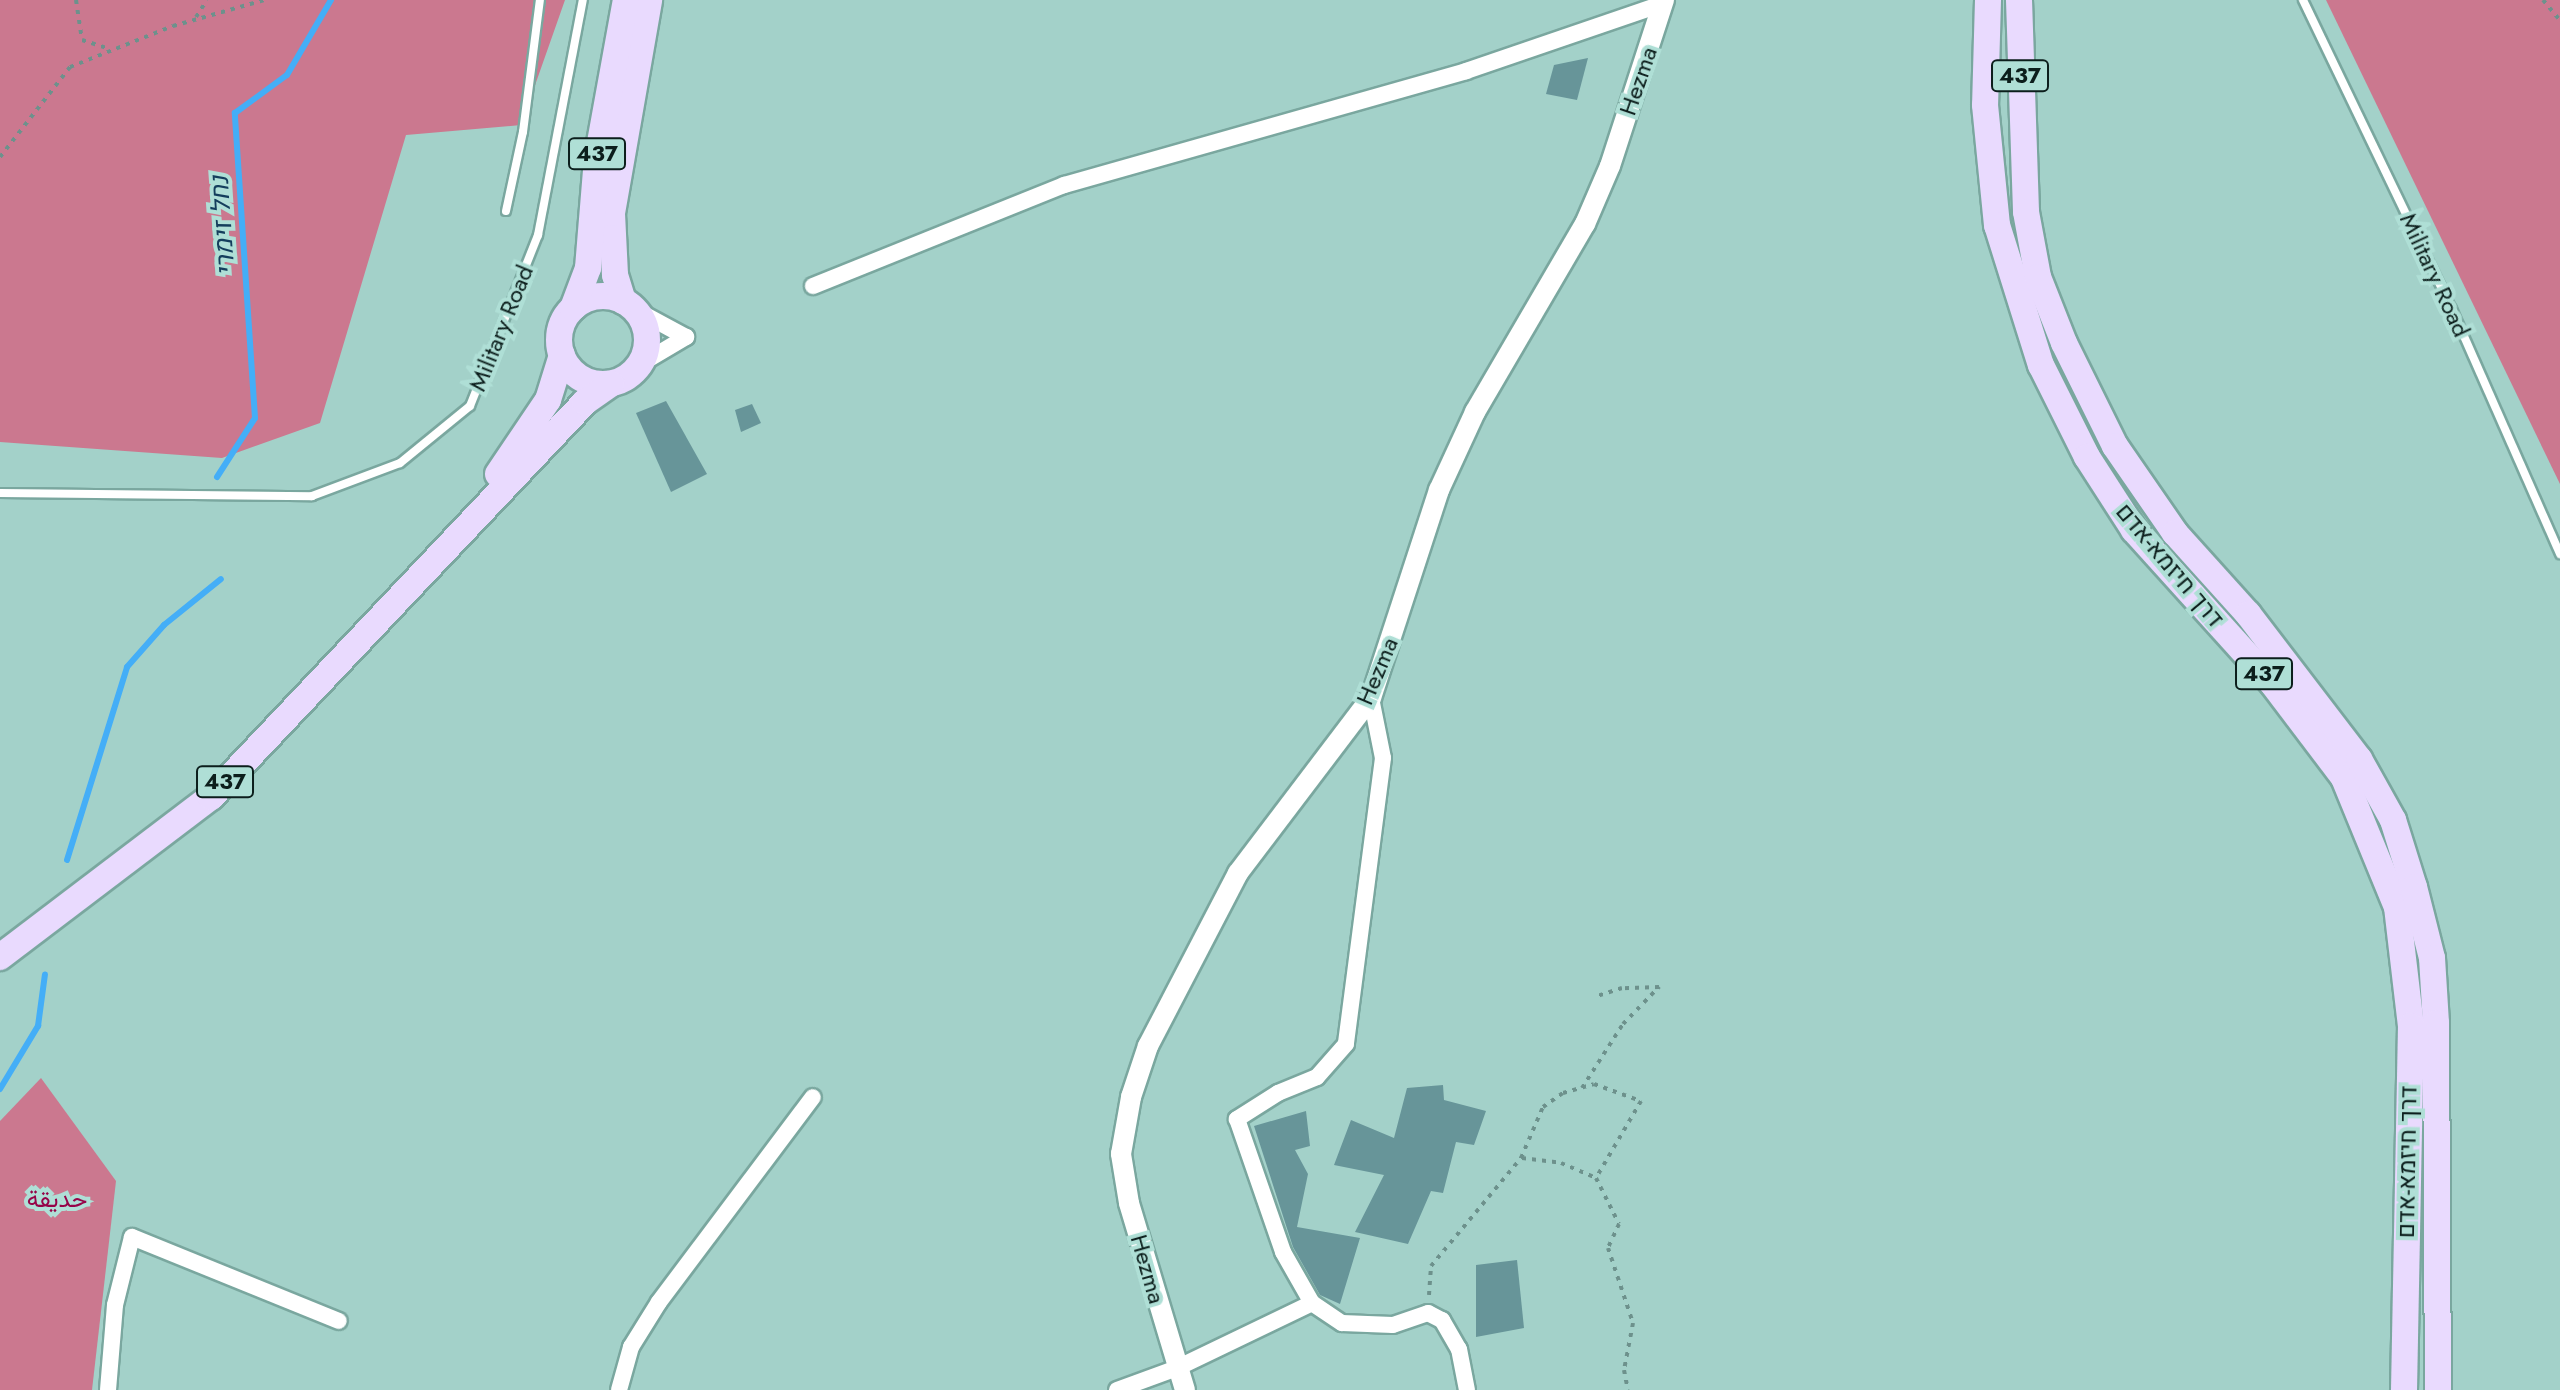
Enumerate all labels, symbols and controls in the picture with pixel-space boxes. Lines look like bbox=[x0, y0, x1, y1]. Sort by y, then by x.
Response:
street label: Hezma bbox=[1613, 43, 1663, 119]
road number: 437 bbox=[1990, 58, 2050, 94]
road number: 437 bbox=[567, 136, 627, 172]
water label: נחל זימרי bbox=[204, 175, 242, 277]
street label: Military Road bbox=[2394, 209, 2476, 341]
street label: Military Road bbox=[463, 261, 539, 395]
street label: דרך חיזמא-אדם bbox=[2110, 497, 2230, 633]
street label: Hezma bbox=[1350, 633, 1404, 709]
road number: 437 bbox=[2234, 656, 2294, 692]
road number: 437 bbox=[195, 764, 255, 800]
street label: דרך חיזמא-אדם bbox=[2391, 1086, 2423, 1238]
park label: حديقة bbox=[27, 1185, 87, 1213]
street label: Hezma bbox=[1124, 1231, 1172, 1307]

